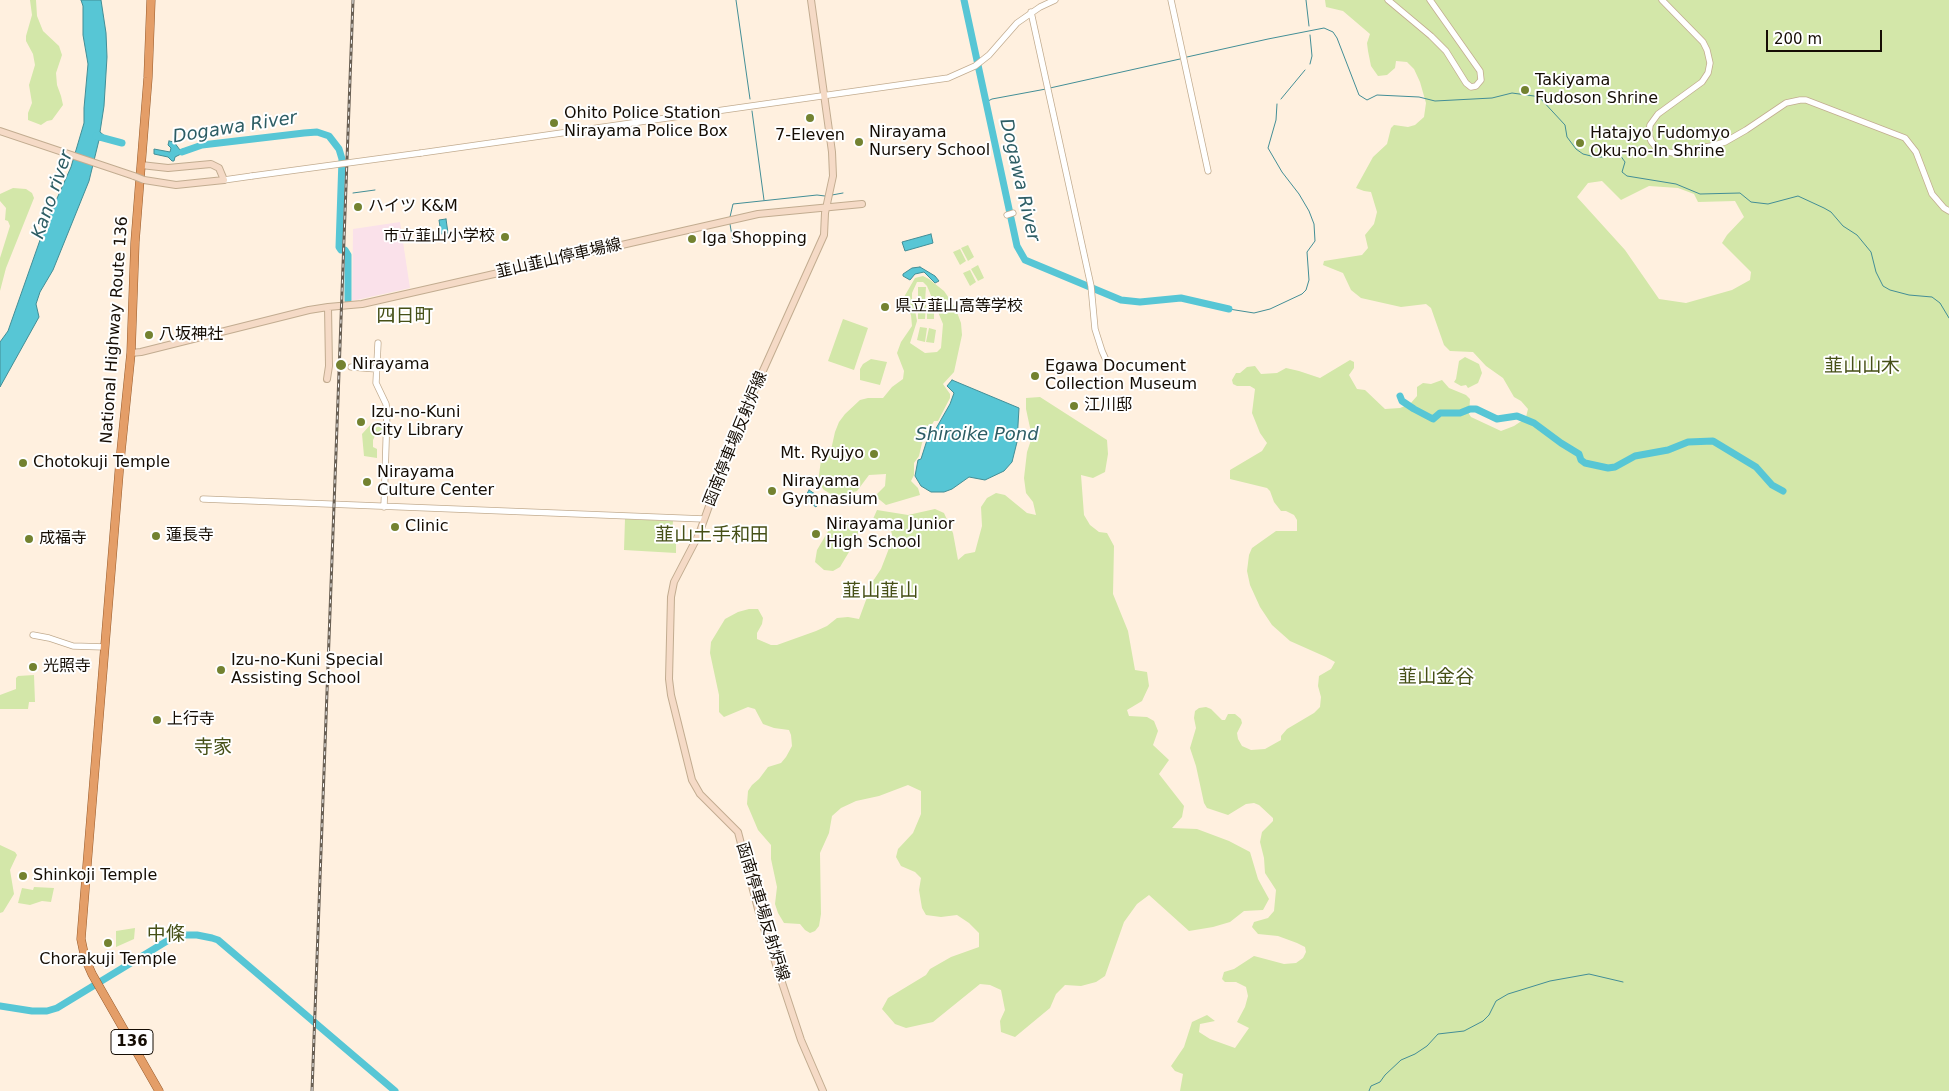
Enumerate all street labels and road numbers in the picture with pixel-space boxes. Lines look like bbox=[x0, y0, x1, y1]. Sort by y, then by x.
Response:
street label: National Highway Route 136 bbox=[97, 216, 133, 444]
street label: 韮山韮山停車場線 bbox=[494, 235, 624, 283]
street label: 函南停車場反射炉線 bbox=[700, 369, 772, 509]
street label: 函南停車場反射炉線 bbox=[732, 840, 792, 984]
road number: 136 bbox=[111, 1030, 153, 1054]

